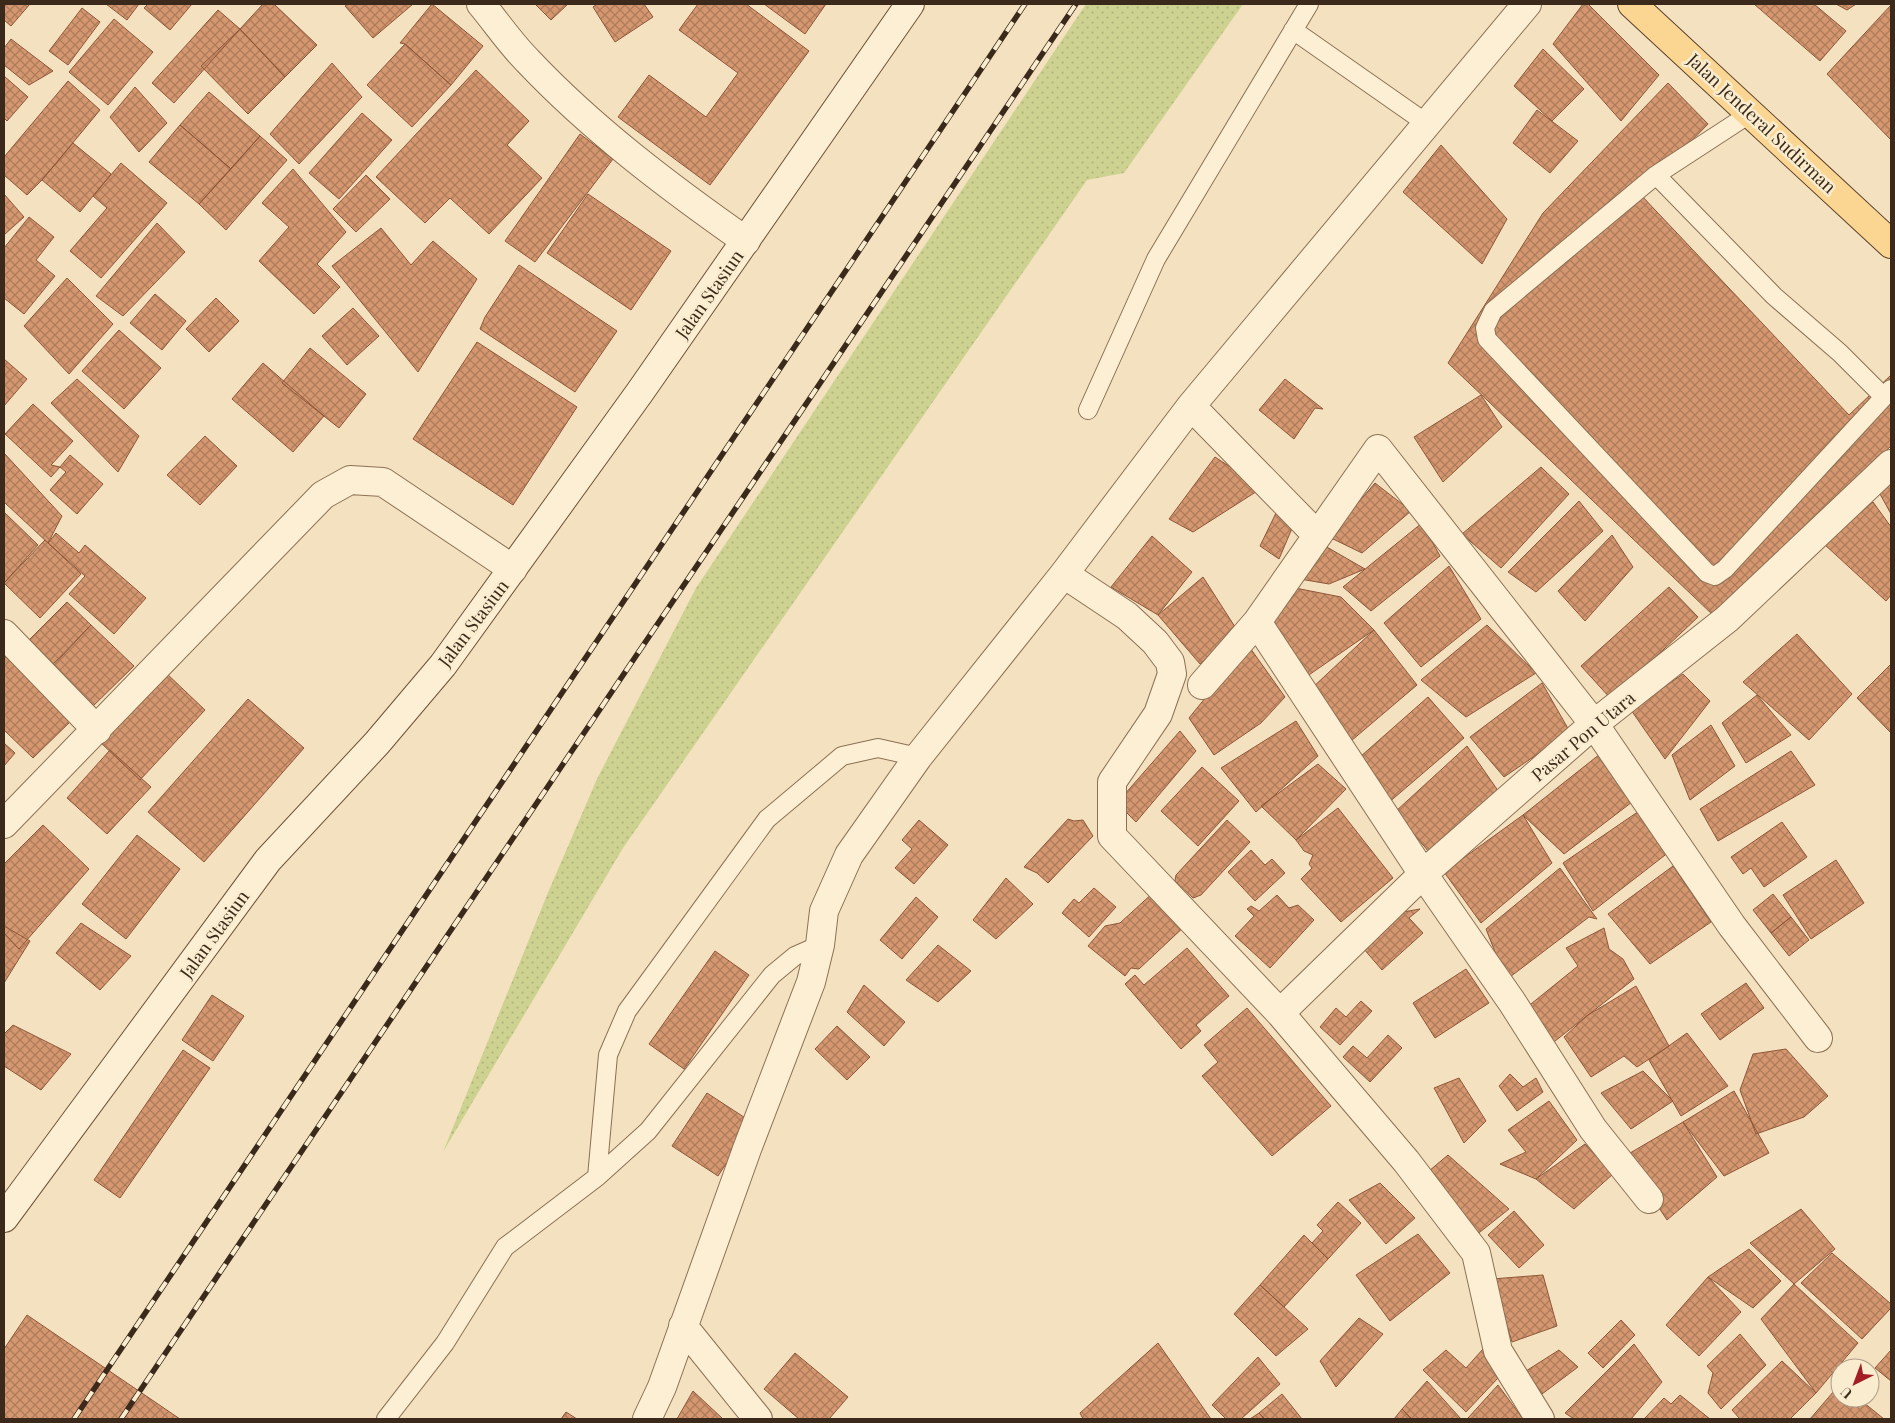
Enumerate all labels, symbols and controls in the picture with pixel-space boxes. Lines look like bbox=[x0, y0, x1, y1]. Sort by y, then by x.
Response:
street label: Jalan Jenderal Sudirman bbox=[1682, 47, 1842, 198]
street label: Jalan Stasiun bbox=[669, 245, 749, 344]
street label: Jalan Stasiun bbox=[432, 574, 514, 672]
street label: Pasar Pon Utara bbox=[1526, 685, 1640, 786]
street label: Jalan Stasiun bbox=[173, 885, 254, 984]
north arrow bbox=[1830, 1358, 1880, 1408]
text: U bbox=[1836, 1383, 1856, 1403]

